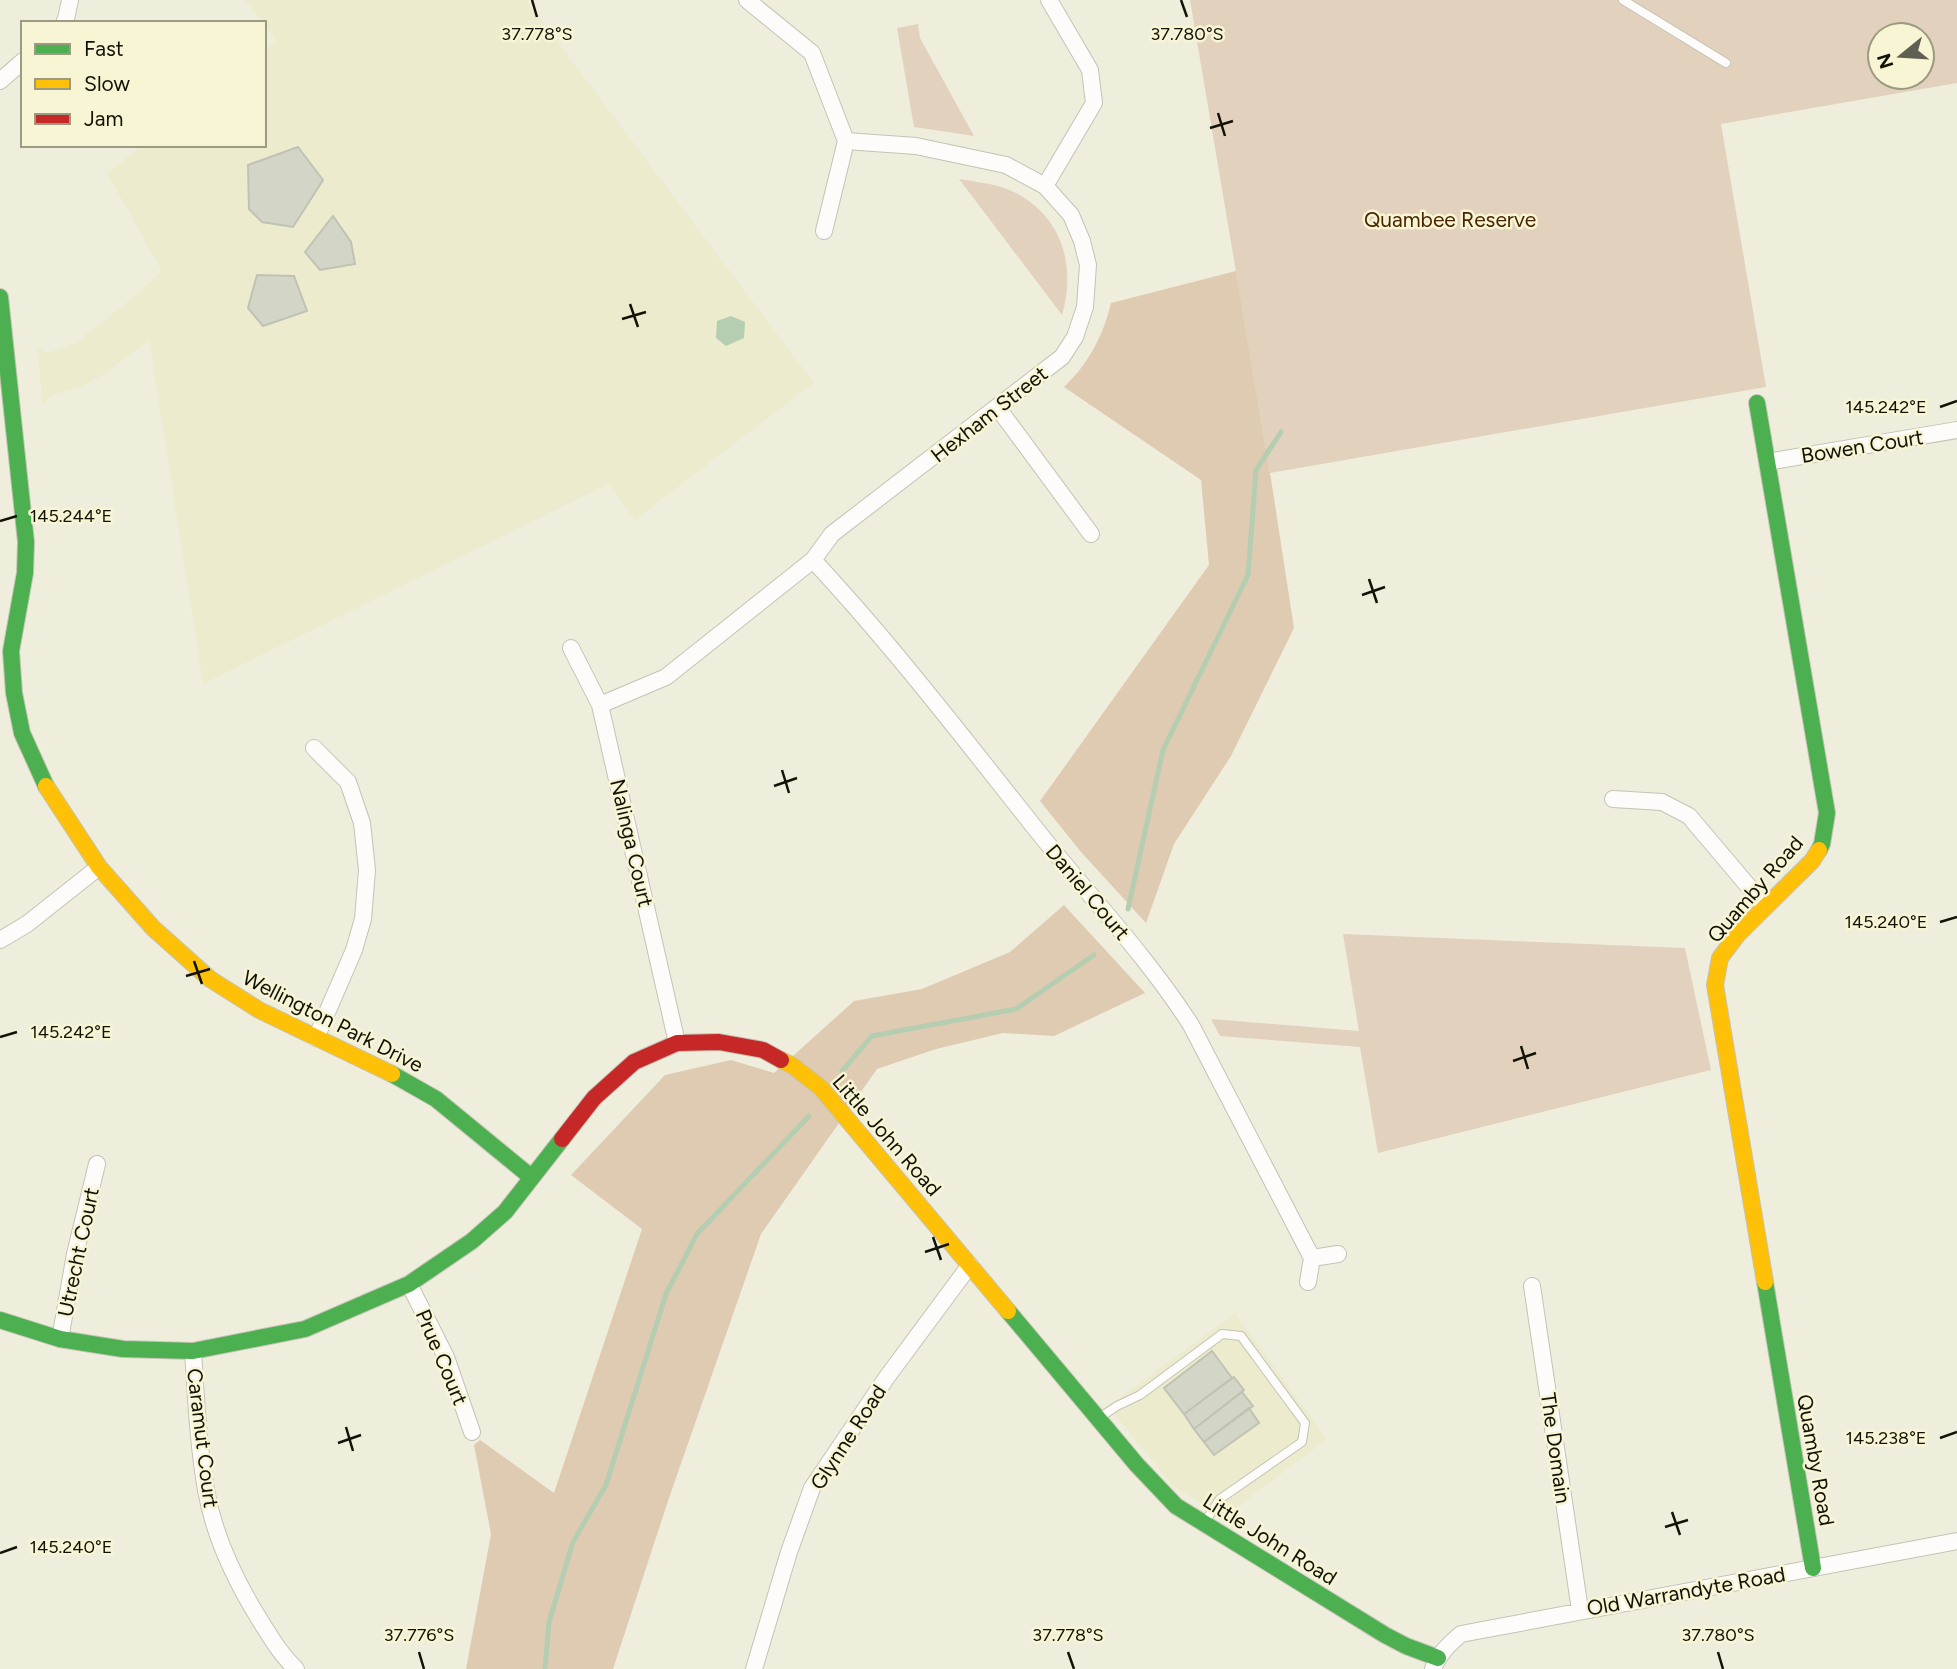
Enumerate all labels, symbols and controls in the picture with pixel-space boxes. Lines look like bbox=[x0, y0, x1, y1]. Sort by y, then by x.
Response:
legend bbox=[21, 21, 266, 147]
north arrow bbox=[1866, 21, 1936, 91]
text: 37.778°S bbox=[501, 23, 573, 45]
text: 37.780°S bbox=[1150, 23, 1224, 45]
text: Fast bbox=[84, 36, 124, 61]
text: N bbox=[1872, 51, 1899, 72]
text: Slow bbox=[84, 71, 130, 96]
text: Jam bbox=[84, 106, 123, 131]
park label: Quambee Reserve bbox=[1364, 207, 1536, 232]
street label: Hexham Street bbox=[926, 361, 1052, 467]
text: 145.242°E bbox=[1845, 396, 1927, 418]
street label: Bowen Court bbox=[1799, 424, 1925, 468]
text: 145.244°E bbox=[30, 505, 112, 527]
street label: Nalinga Court bbox=[605, 777, 659, 909]
street label: Quamby Road bbox=[1702, 831, 1808, 947]
street label: Daniel Court bbox=[1041, 839, 1135, 945]
text: 145.240°E bbox=[1845, 911, 1927, 933]
street label: Wellington Park Drive bbox=[238, 965, 428, 1077]
text: 145.242°E bbox=[30, 1021, 112, 1043]
street label: Little John Road bbox=[827, 1069, 947, 1201]
street label: Utrecht Court bbox=[52, 1185, 104, 1319]
street label: Prue Court bbox=[411, 1305, 473, 1409]
street label: Caramut Court bbox=[182, 1367, 224, 1509]
street label: Glynne Road bbox=[805, 1380, 891, 1494]
street label: The Domain bbox=[1536, 1391, 1576, 1505]
street label: Quamby Road bbox=[1792, 1392, 1840, 1528]
text: 145.238°E bbox=[1846, 1427, 1926, 1449]
street label: Little John Road bbox=[1199, 1488, 1341, 1590]
text: 145.240°E bbox=[30, 1536, 112, 1558]
street label: Old Warrandyte Road bbox=[1585, 1561, 1787, 1621]
text: 37.776°S bbox=[384, 1624, 454, 1646]
text: 37.778°S bbox=[1032, 1624, 1104, 1646]
text: 37.780°S bbox=[1681, 1624, 1755, 1646]

